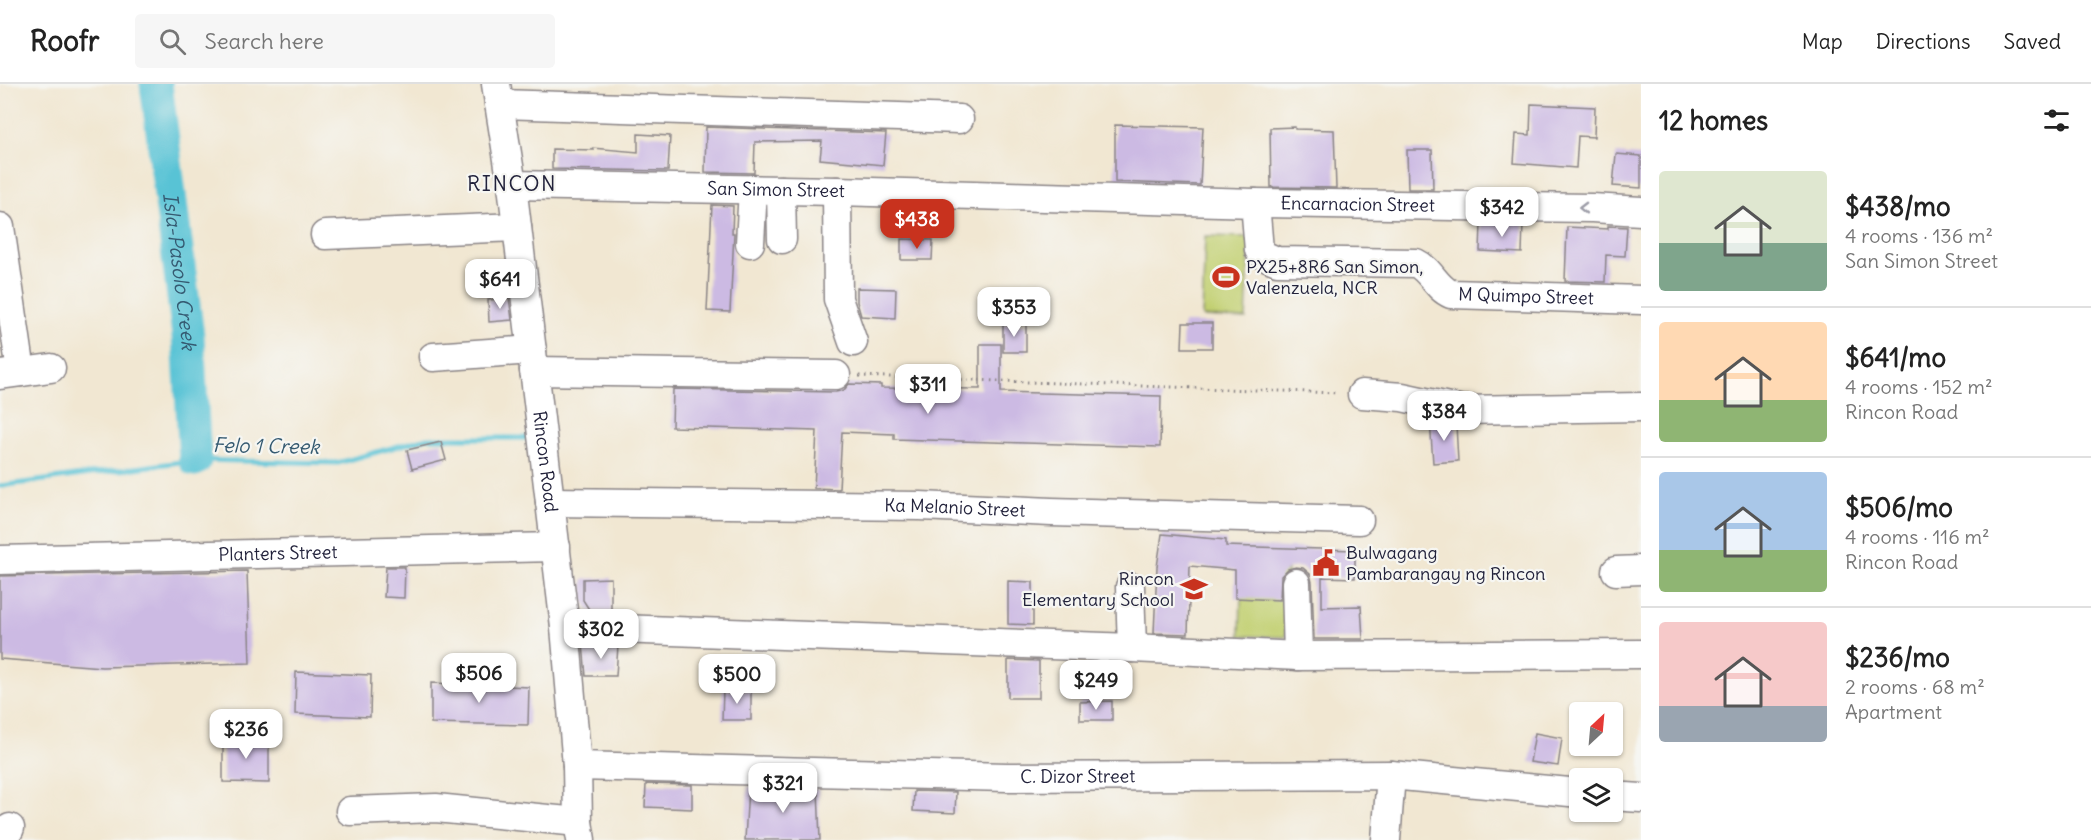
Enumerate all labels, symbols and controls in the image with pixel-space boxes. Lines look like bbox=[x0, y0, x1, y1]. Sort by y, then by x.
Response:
search box bbox=[135, 14, 555, 68]
text: Roofr bbox=[30, 23, 99, 59]
icon: search bbox=[156, 25, 189, 58]
text: Search here bbox=[204, 27, 324, 55]
text: Map bbox=[1802, 28, 1843, 55]
text: Directions bbox=[1876, 28, 1970, 55]
text: Saved bbox=[2003, 28, 2061, 55]
text: 12 homes bbox=[1659, 104, 1768, 137]
icon: filters bbox=[2040, 104, 2073, 137]
district label: RINCON bbox=[467, 170, 557, 197]
street label: San Simon Street bbox=[707, 177, 845, 202]
pin: $342 bbox=[1466, 187, 1538, 238]
text: $438/mo bbox=[1845, 190, 1951, 223]
water label: Isla-Pasolo Creek bbox=[158, 191, 202, 353]
street label: Encarnacion Street bbox=[1280, 191, 1435, 217]
text: $342 bbox=[1480, 194, 1524, 219]
icon: home bbox=[1707, 195, 1779, 267]
pin: $438 bbox=[881, 199, 953, 250]
one-way arrow bbox=[1578, 202, 1587, 214]
text: $438 bbox=[894, 206, 940, 231]
text: 4 rooms · 136 m² bbox=[1845, 223, 1993, 248]
text: San Simon Street bbox=[1845, 248, 1998, 273]
place label: PX25+8R6 San Simon, Valenzuela, NCR bbox=[1246, 255, 1423, 299]
pin: $641 bbox=[464, 259, 536, 310]
sports icon: PX25+8R6 San Simon, Valenzuela, NCR bbox=[1211, 262, 1241, 292]
text: $641 bbox=[479, 266, 521, 291]
street label: M Quimpo Street bbox=[1458, 282, 1594, 310]
pin: $353 bbox=[978, 287, 1050, 338]
text: $353 bbox=[991, 294, 1037, 319]
text: $641/mo bbox=[1845, 341, 1946, 374]
icon: home bbox=[1707, 346, 1779, 418]
pin: $311 bbox=[892, 364, 964, 415]
text: $311 bbox=[909, 371, 947, 396]
text: 4 rooms · 152 m² bbox=[1845, 374, 1993, 399]
pin: $384 bbox=[1408, 391, 1480, 442]
text: $384 bbox=[1421, 398, 1467, 423]
text: Rincon Road bbox=[1845, 399, 1958, 424]
street label: Rincon Road bbox=[528, 410, 563, 514]
water label: Felo 1 Creek bbox=[213, 432, 321, 459]
text: $506/mo bbox=[1845, 491, 1953, 524]
street label: Ka Melanio Street bbox=[884, 494, 1026, 522]
icon: home bbox=[1707, 496, 1779, 568]
text: 4 rooms · 116 m² bbox=[1845, 524, 1990, 549]
street label: Planters Street bbox=[218, 540, 338, 566]
place label: Bulwagang Pambarangay ng Rincon bbox=[1346, 541, 1545, 585]
public building icon: Bulwagang Pambarangay ng Rincon bbox=[1311, 548, 1341, 578]
text: Rincon Road bbox=[1845, 549, 1958, 574]
place label: Rincon Elementary School bbox=[1022, 567, 1174, 611]
school or university icon: Rincon Elementary School bbox=[1179, 574, 1209, 604]
pin: $302 bbox=[565, 609, 637, 660]
text: $302 bbox=[578, 616, 624, 641]
text: $236/mo bbox=[1845, 641, 1950, 674]
icon: home bbox=[1707, 646, 1779, 718]
pin: $506 bbox=[443, 653, 515, 704]
pin: $500 bbox=[701, 654, 773, 705]
text: $506 bbox=[455, 660, 503, 685]
pin: $249 bbox=[1060, 660, 1132, 711]
text: $500 bbox=[713, 661, 761, 686]
text: $249 bbox=[1074, 667, 1118, 692]
text: 2 rooms · 68 m² bbox=[1845, 674, 1985, 699]
text: Apartment bbox=[1845, 699, 1942, 724]
north arrow bbox=[1569, 702, 1623, 756]
map controls bbox=[1569, 702, 1623, 822]
pin: $236 bbox=[210, 709, 282, 760]
text: $236 bbox=[224, 716, 268, 741]
pin: $321 bbox=[747, 763, 819, 814]
street label: C. Dizor Street bbox=[1020, 764, 1135, 788]
button: layers bbox=[1569, 768, 1623, 822]
text: $321 bbox=[762, 770, 804, 795]

